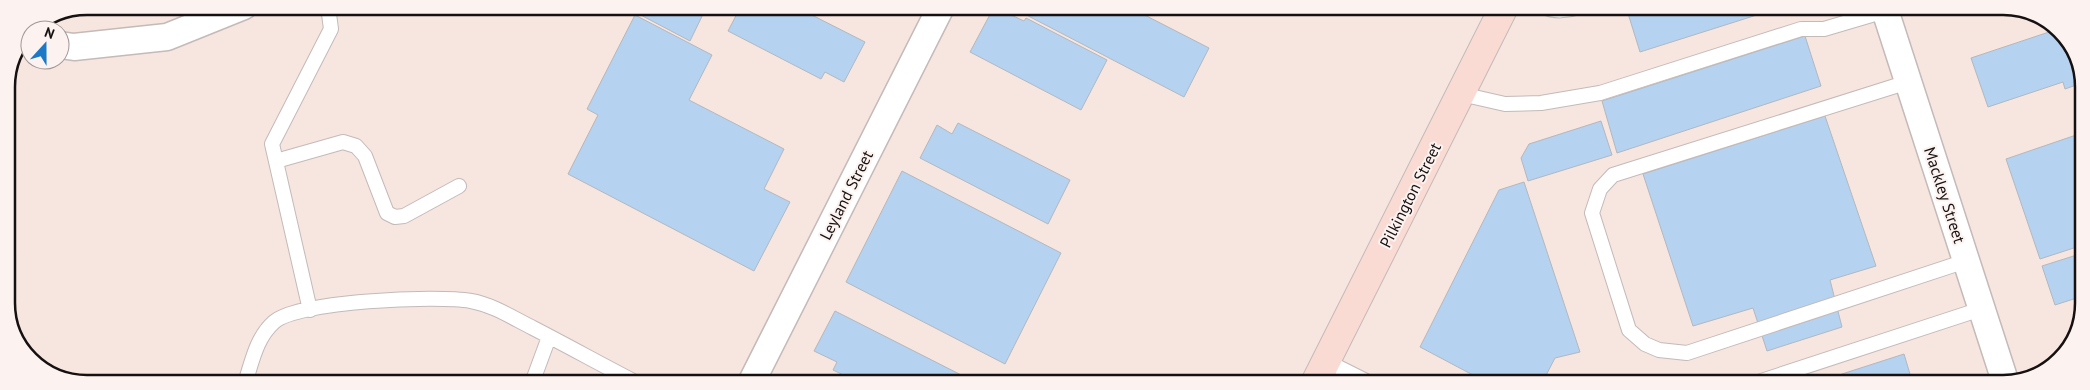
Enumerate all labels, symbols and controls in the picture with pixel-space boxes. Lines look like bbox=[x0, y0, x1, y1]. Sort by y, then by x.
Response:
north arrow bbox=[20, 20, 70, 70]
text: N bbox=[42, 23, 57, 43]
street label: Pilkington Street bbox=[1375, 139, 1445, 251]
street label: Mackley Street bbox=[1920, 144, 1970, 246]
street label: Leyland Street bbox=[815, 146, 877, 243]

